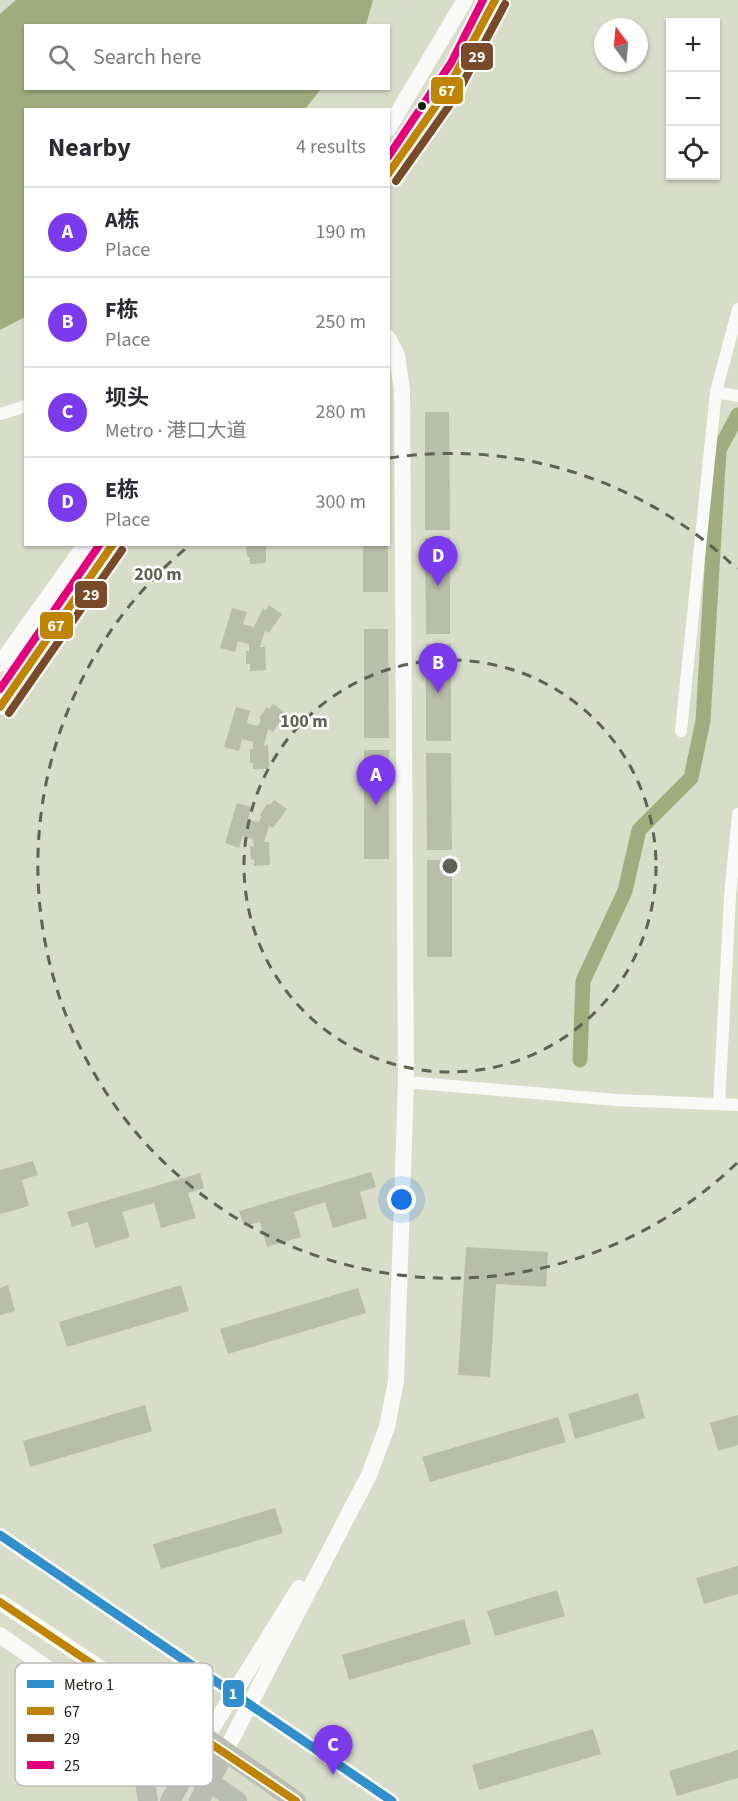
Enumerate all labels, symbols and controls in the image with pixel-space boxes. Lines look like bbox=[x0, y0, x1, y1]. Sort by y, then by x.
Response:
north arrow bbox=[594, 18, 648, 72]
map controls bbox=[666, 18, 720, 180]
button: + bbox=[666, 18, 720, 72]
search box bbox=[24, 24, 390, 90]
icon: search bbox=[45, 41, 78, 74]
text: Search here bbox=[93, 41, 201, 73]
line badge: 29 bbox=[460, 42, 494, 71]
text: 29 bbox=[469, 46, 485, 68]
button: − bbox=[666, 72, 720, 126]
line badge: 67 bbox=[430, 76, 464, 105]
text: 67 bbox=[439, 80, 455, 102]
unlabelled marker bbox=[416, 100, 428, 112]
button: locate bbox=[666, 126, 720, 180]
text: Nearby bbox=[48, 129, 131, 166]
text: 4 results bbox=[296, 133, 366, 161]
text: A栋 bbox=[105, 204, 140, 236]
text: A bbox=[62, 218, 73, 246]
text: 190 m bbox=[316, 218, 366, 246]
text: Place bbox=[105, 236, 150, 264]
text: F栋 bbox=[105, 294, 139, 326]
text: B bbox=[61, 308, 74, 336]
text: 250 m bbox=[316, 308, 366, 336]
text: Place bbox=[105, 326, 150, 354]
text: 坝头 bbox=[105, 382, 149, 414]
text: C bbox=[62, 398, 73, 426]
text: 280 m bbox=[316, 398, 366, 426]
text: Metro · 港口大道 bbox=[105, 417, 247, 445]
text: E栋 bbox=[105, 474, 139, 506]
text: D bbox=[61, 488, 74, 516]
text: 300 m bbox=[316, 488, 366, 516]
text: Place bbox=[105, 506, 150, 534]
pin: D bbox=[418, 536, 458, 586]
text: 200 m bbox=[134, 562, 182, 587]
line badge: 29 bbox=[74, 580, 108, 609]
text: 29 bbox=[83, 584, 99, 606]
line badge: 67 bbox=[39, 611, 74, 640]
text: 67 bbox=[48, 615, 64, 637]
pin: B bbox=[418, 644, 458, 693]
text: 100 m bbox=[280, 709, 328, 734]
pin: A bbox=[356, 756, 395, 805]
centre of rings bbox=[440, 856, 460, 876]
your location bbox=[387, 1185, 416, 1214]
legend bbox=[15, 1663, 213, 1786]
text: Metro 1 bbox=[64, 1674, 114, 1696]
line badge: 1 bbox=[222, 1679, 245, 1708]
text: 1 bbox=[229, 1683, 237, 1705]
text: 67 bbox=[64, 1701, 80, 1723]
pin: C bbox=[314, 1726, 352, 1775]
text: 29 bbox=[64, 1728, 80, 1750]
text: 25 bbox=[64, 1755, 80, 1777]

